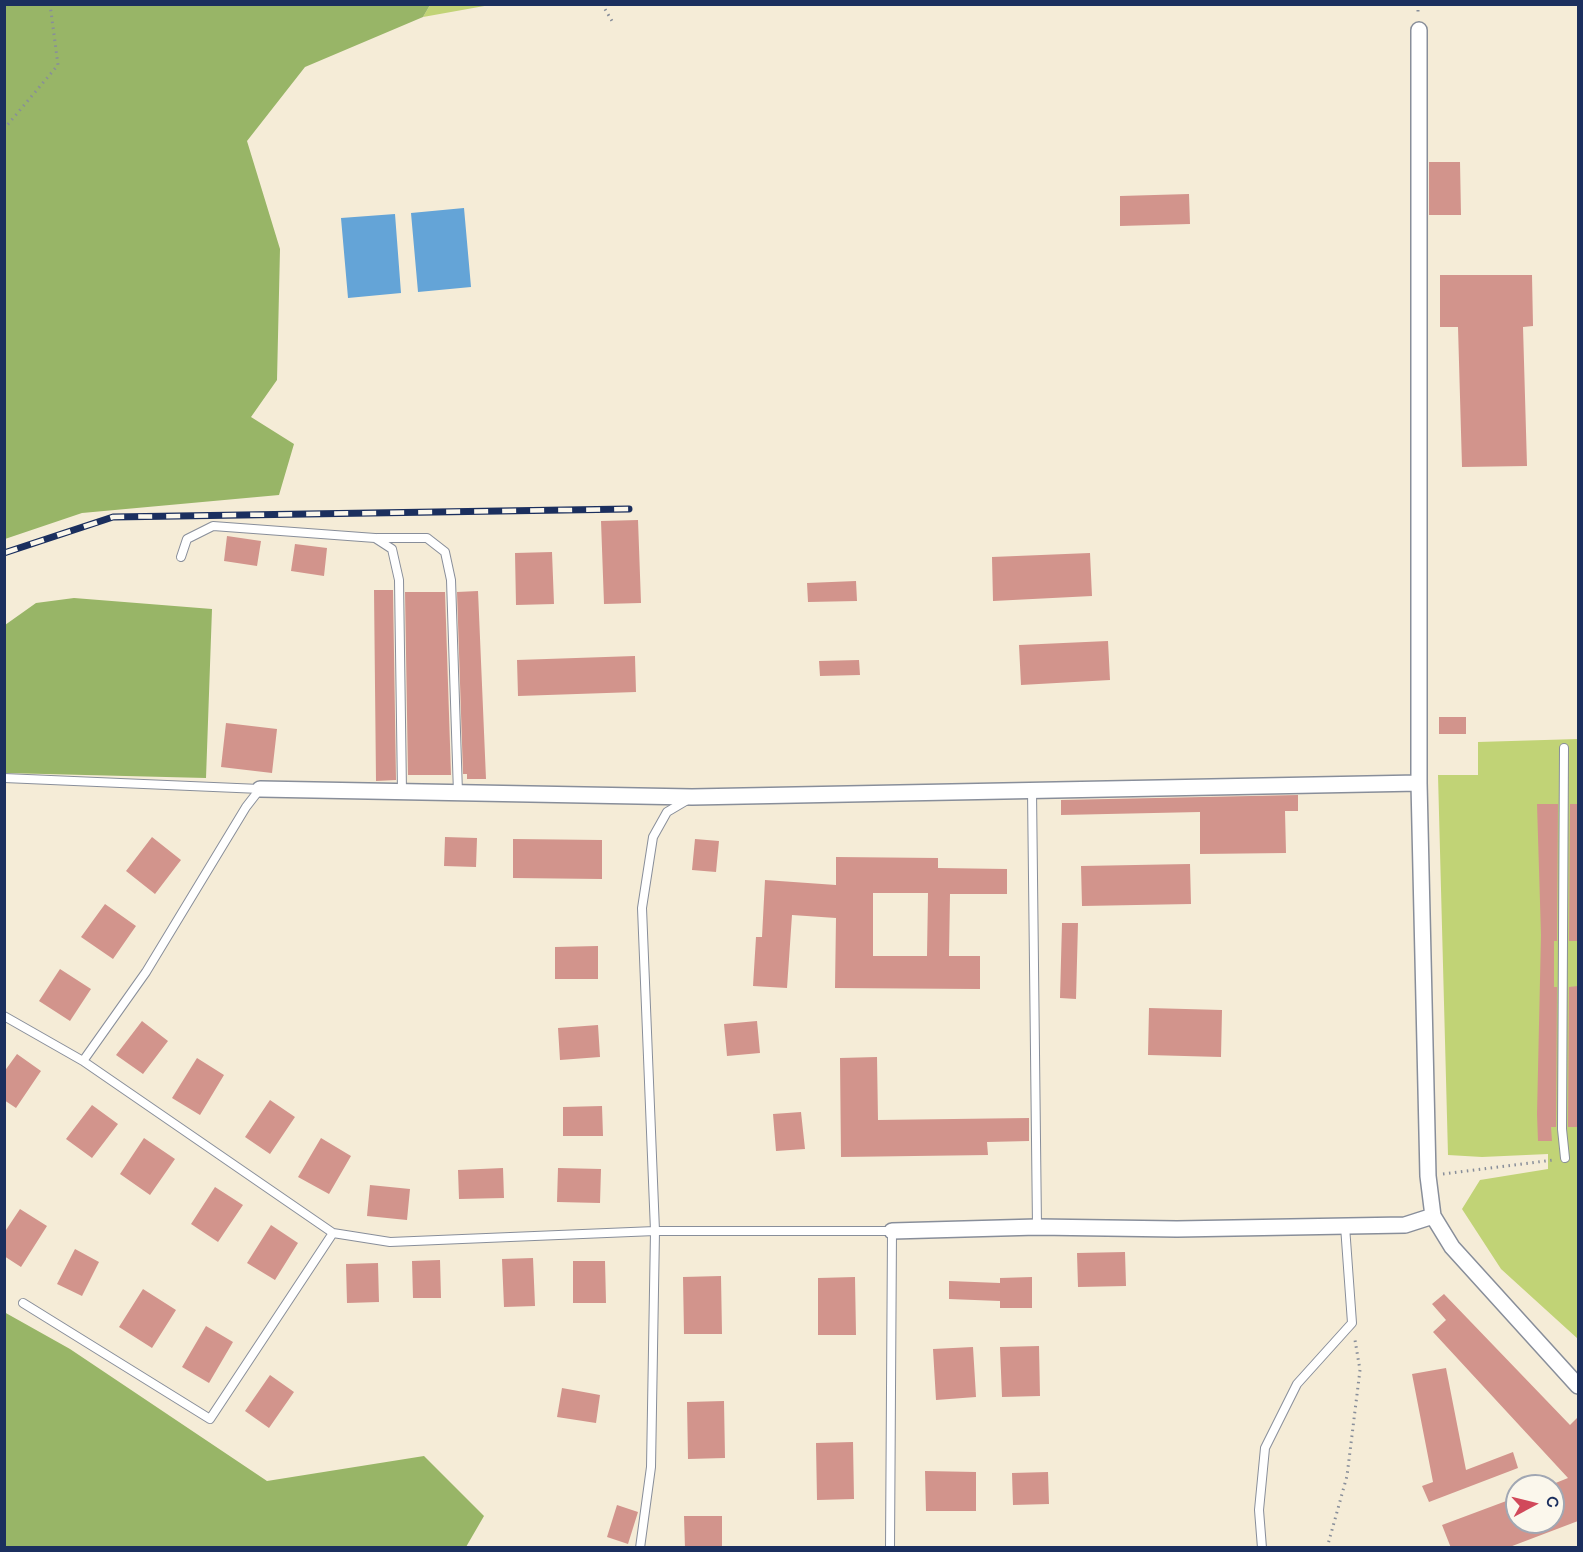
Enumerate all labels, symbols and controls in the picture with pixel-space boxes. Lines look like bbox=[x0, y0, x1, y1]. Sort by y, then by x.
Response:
north arrow bbox=[1505, 1474, 1565, 1534]
text: С bbox=[1541, 1495, 1561, 1509]

